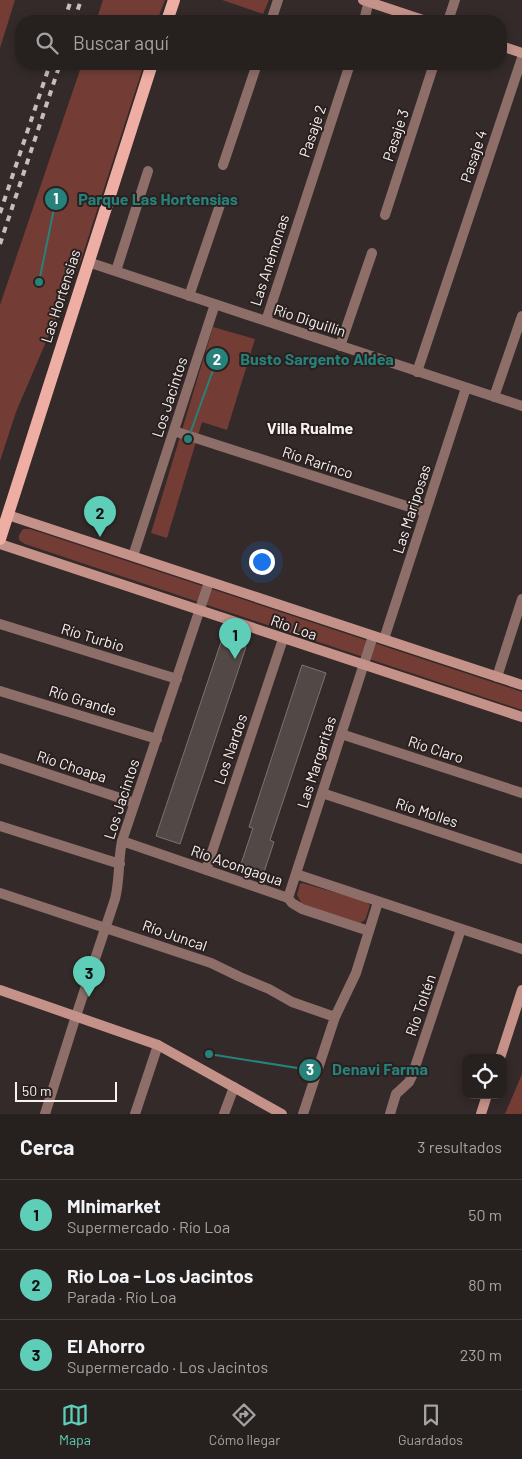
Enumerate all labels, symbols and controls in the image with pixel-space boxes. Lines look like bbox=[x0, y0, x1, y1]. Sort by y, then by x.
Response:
search box bbox=[15, 15, 507, 70]
icon: search bbox=[33, 29, 61, 57]
text: Buscar aquí bbox=[73, 31, 169, 54]
street label: Pasaje 2 bbox=[295, 102, 329, 160]
street label: Pasaje 3 bbox=[378, 107, 412, 163]
street label: Pasaje 4 bbox=[456, 127, 490, 185]
callout: Parque Las Hortensias bbox=[43, 184, 248, 215]
text: 1 bbox=[53, 189, 59, 207]
text: Parque Las Hortensias bbox=[78, 189, 238, 208]
street label: Las Anémonas bbox=[246, 212, 292, 308]
street label: Las Hortensias bbox=[36, 247, 84, 345]
street label: Río Diguillín bbox=[272, 300, 348, 340]
callout: Busto Sargento Aldea bbox=[205, 344, 403, 375]
text: Busto Sargento Aldea bbox=[240, 349, 394, 368]
text: 2 bbox=[213, 350, 221, 368]
street label: Los Jacintos bbox=[148, 354, 190, 440]
district label: Villa Rualme bbox=[267, 418, 353, 437]
street label: Río Rarinco bbox=[280, 442, 356, 482]
street label: Las Mariposas bbox=[388, 462, 434, 556]
pin: 2 bbox=[84, 496, 116, 537]
your location bbox=[249, 549, 275, 575]
street label: Río Loa bbox=[268, 611, 320, 643]
pin: 1 bbox=[219, 618, 251, 659]
street label: Río Turbio bbox=[59, 619, 127, 655]
street label: Río Grande bbox=[47, 681, 119, 719]
street label: Los Nardos bbox=[209, 711, 251, 787]
street label: Las Margaritas bbox=[293, 714, 339, 810]
street label: Río Claro bbox=[406, 732, 466, 766]
street label: Río Choapa bbox=[35, 746, 109, 786]
street label: Los Jacintos bbox=[100, 756, 142, 842]
street label: Río Molles bbox=[394, 793, 460, 831]
street label: Río Acongagua bbox=[189, 841, 285, 889]
street label: Río Juncal bbox=[140, 916, 210, 954]
pin: 3 bbox=[73, 956, 105, 997]
street label: Río Toltén bbox=[401, 972, 439, 1038]
callout: Denavi Farma bbox=[297, 1054, 438, 1085]
map controls bbox=[462, 1054, 507, 1099]
button: locate bbox=[462, 1054, 507, 1099]
text: Denavi Farma bbox=[332, 1059, 428, 1078]
text: 3 bbox=[306, 1060, 314, 1078]
scale bar bbox=[15, 1079, 118, 1102]
text: 50 m bbox=[22, 1082, 51, 1099]
text: Cerca bbox=[20, 1134, 74, 1159]
text: 3 resultados bbox=[417, 1137, 502, 1156]
text: MInimarket bbox=[67, 1194, 161, 1217]
text: 1 bbox=[33, 1205, 39, 1224]
text: 50 m bbox=[468, 1205, 502, 1224]
text: Supermercado · Río Loa bbox=[67, 1217, 230, 1236]
text: Rio Loa - Los Jacintos bbox=[67, 1264, 253, 1287]
text: 2 bbox=[32, 1275, 40, 1294]
text: 80 m bbox=[468, 1275, 502, 1294]
text: Parada · Río Loa bbox=[67, 1287, 176, 1306]
text: El Ahorro bbox=[67, 1334, 145, 1357]
text: 3 bbox=[32, 1345, 40, 1364]
text: 230 m bbox=[460, 1345, 502, 1364]
text: Supermercado · Los Jacintos bbox=[67, 1357, 268, 1376]
tab: Mapa bbox=[59, 1401, 91, 1448]
tab: Cómo llegar bbox=[209, 1401, 280, 1448]
tab: Guardados bbox=[398, 1401, 463, 1448]

